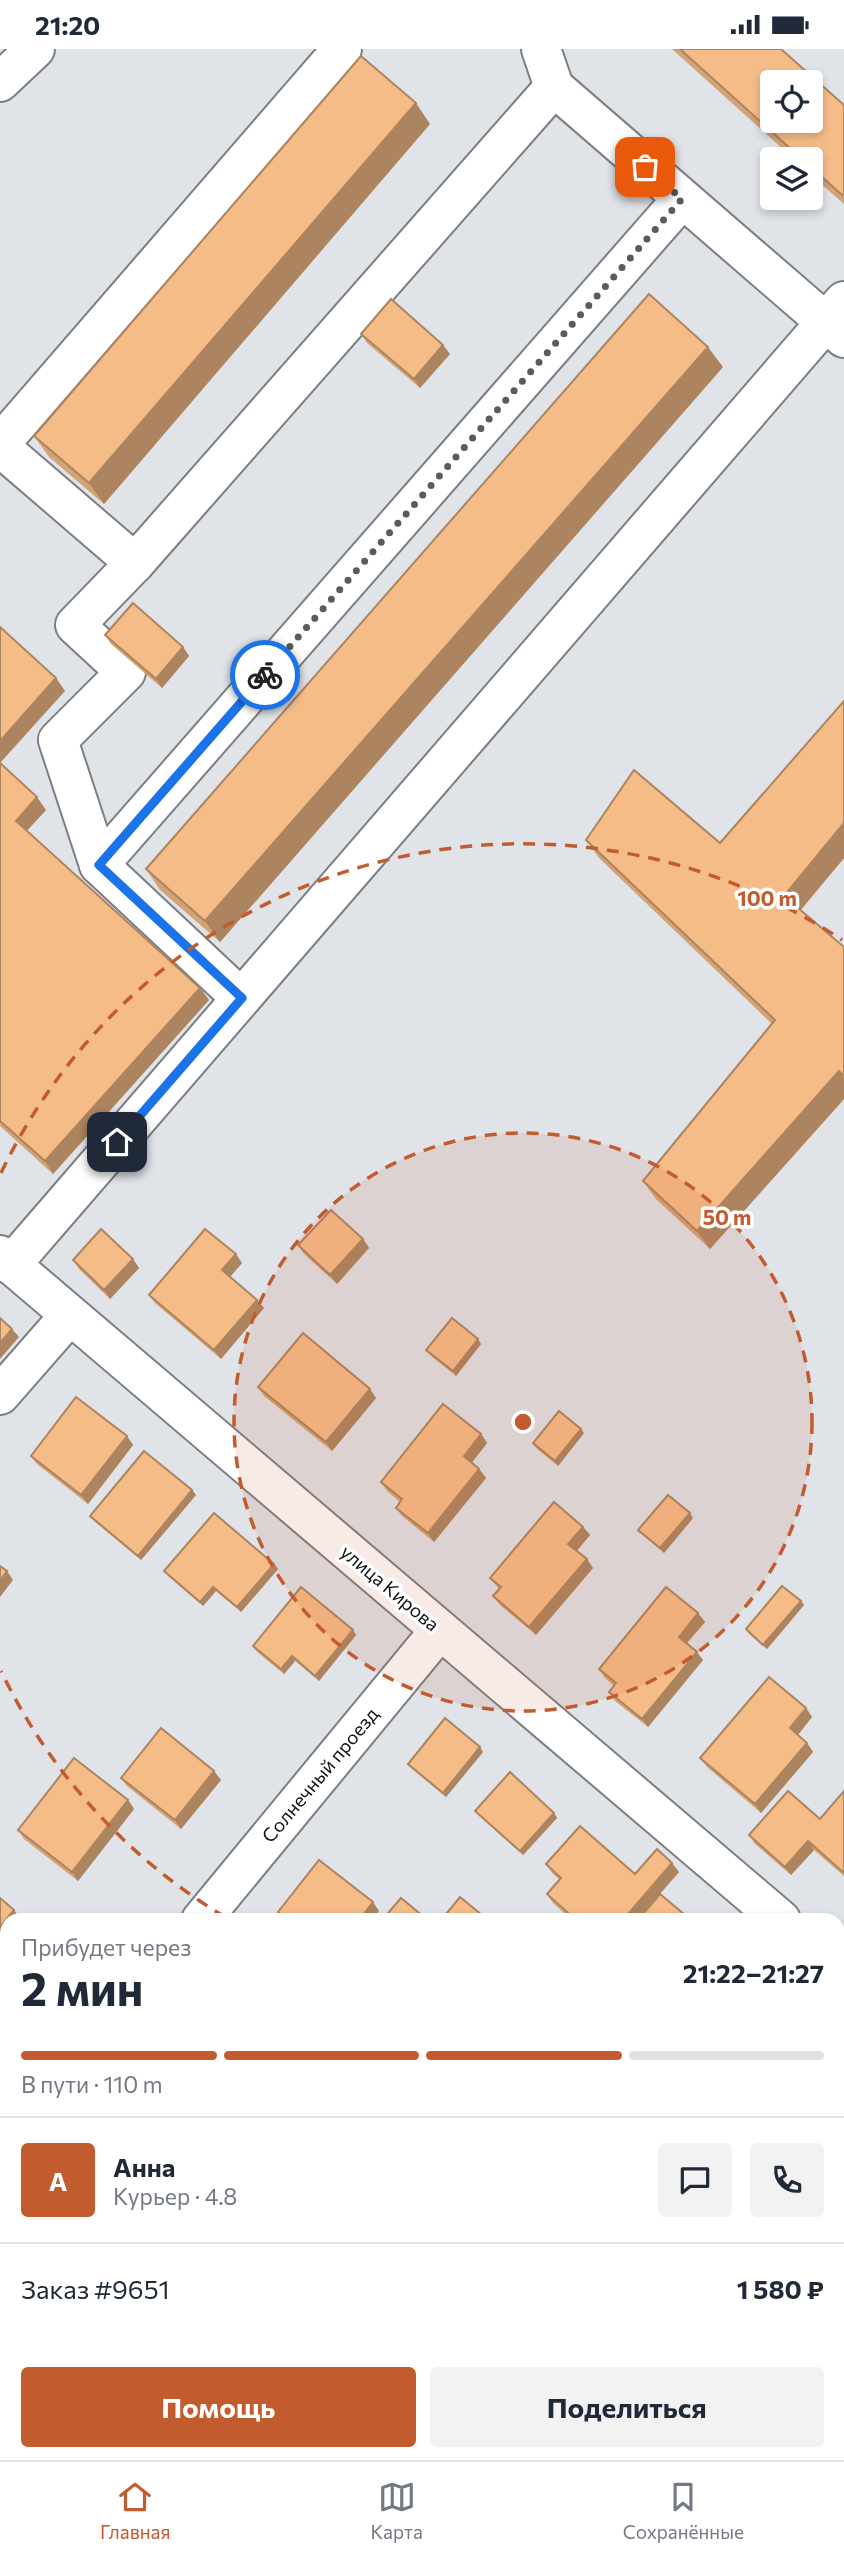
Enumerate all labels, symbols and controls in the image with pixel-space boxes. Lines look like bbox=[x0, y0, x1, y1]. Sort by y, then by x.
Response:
text: 21:20 bbox=[35, 9, 100, 40]
map controls bbox=[760, 70, 823, 210]
button: locate bbox=[760, 70, 823, 133]
pin bbox=[615, 137, 675, 197]
button: layers bbox=[760, 147, 823, 210]
icon: bag bbox=[626, 148, 664, 186]
courier bbox=[230, 640, 300, 710]
icon: bike bbox=[246, 656, 284, 694]
text: 100 m bbox=[737, 885, 797, 910]
pin bbox=[87, 1112, 147, 1172]
icon: home bbox=[98, 1123, 136, 1161]
text: 50 m bbox=[703, 1204, 751, 1229]
centre of rings bbox=[511, 1410, 535, 1434]
street label: улица Кирова bbox=[336, 1540, 444, 1636]
street label: Солнечный проезд bbox=[257, 1703, 383, 1847]
text: Прибудет через bbox=[21, 1933, 191, 1961]
text: 21:22–21:27 bbox=[683, 1957, 824, 1988]
text: 2 мин bbox=[21, 1959, 143, 2015]
text: В пути · 110 m bbox=[21, 2070, 163, 2098]
button: chat bbox=[658, 2143, 732, 2217]
button: phone bbox=[750, 2143, 824, 2217]
text: Анна bbox=[113, 2151, 175, 2182]
text: А bbox=[49, 2165, 67, 2196]
text: Курьер · 4.8 bbox=[113, 2182, 237, 2210]
text: Заказ #9651 bbox=[21, 2273, 170, 2304]
text: 1 580 ₽ bbox=[737, 2273, 824, 2304]
button: Помощь bbox=[21, 2367, 416, 2447]
button: Поделиться bbox=[430, 2367, 824, 2447]
tab: Главная bbox=[100, 2478, 170, 2543]
tab: Карта bbox=[370, 2478, 423, 2543]
tab: Сохранённые bbox=[623, 2478, 744, 2543]

